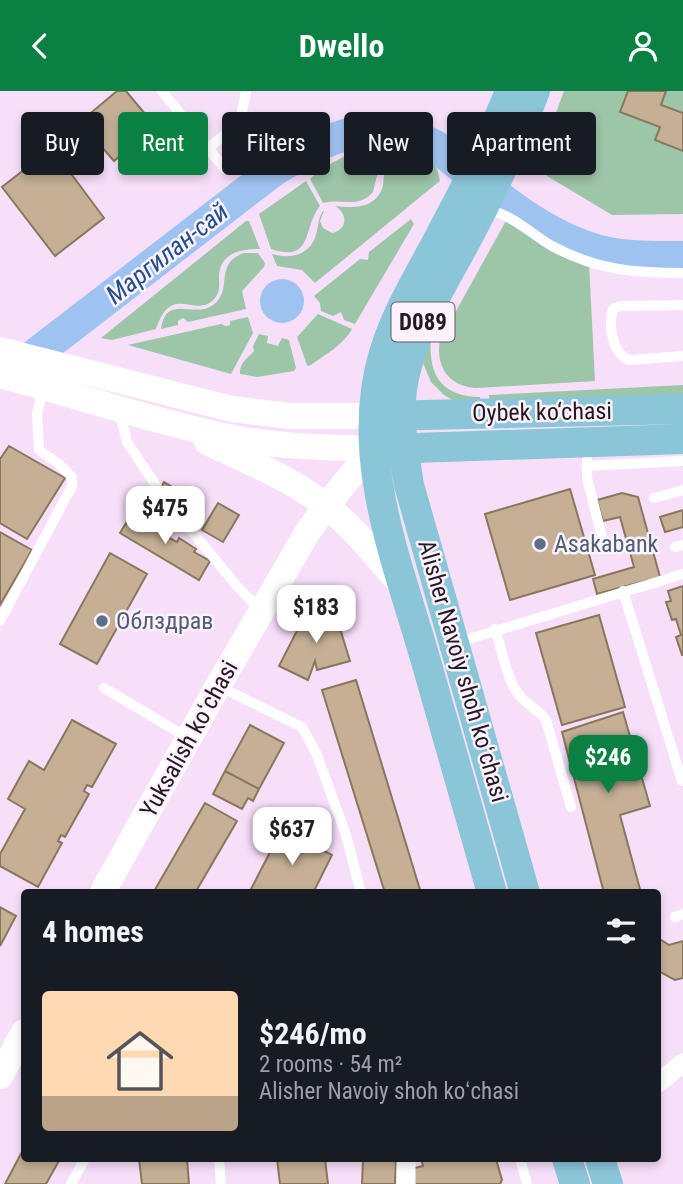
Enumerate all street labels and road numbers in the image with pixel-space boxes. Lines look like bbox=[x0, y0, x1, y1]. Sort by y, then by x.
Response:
road number: D089 bbox=[392, 303, 454, 341]
street label: Oybek ko‘chasi bbox=[472, 397, 612, 427]
street label: Alisher Navoiy shoh koʻchasi bbox=[412, 537, 514, 805]
street label: Yuksalish koʻchasi bbox=[134, 656, 244, 822]

